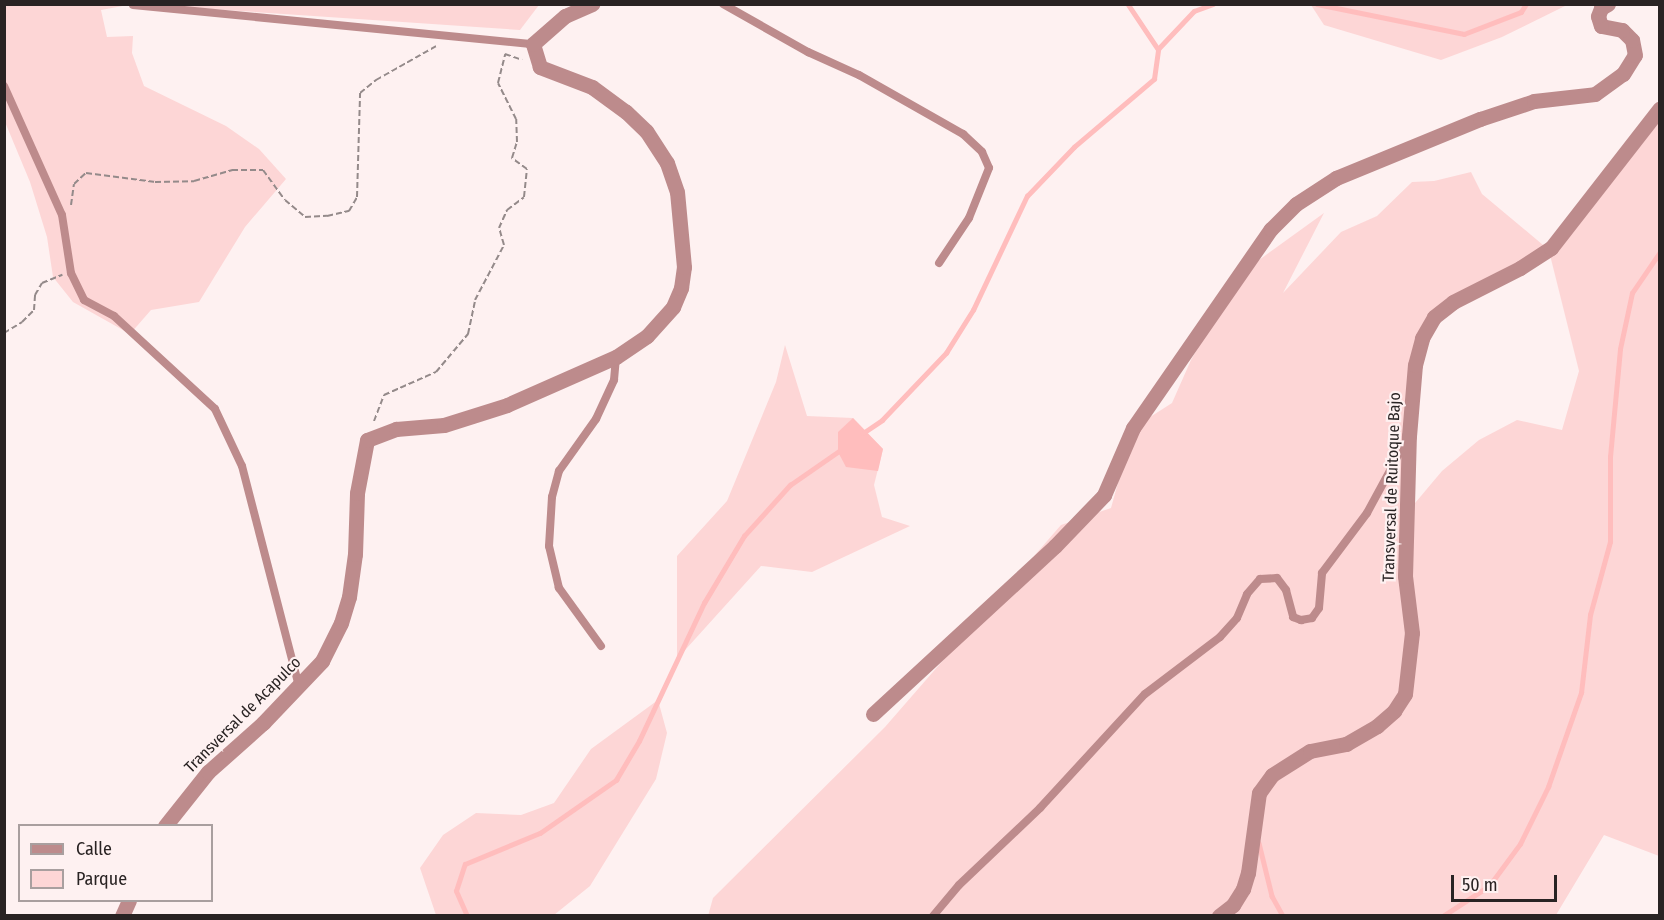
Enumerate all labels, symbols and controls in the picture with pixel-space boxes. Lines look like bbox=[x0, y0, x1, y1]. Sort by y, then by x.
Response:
street label: Transversal de Ruitoque Bajo bbox=[1379, 392, 1405, 582]
street label: Transversal de Acapulco bbox=[181, 653, 305, 777]
legend bbox=[18, 824, 213, 902]
text: Calle bbox=[76, 838, 112, 860]
scale bar bbox=[1454, 863, 1560, 901]
text: Parque bbox=[76, 868, 127, 890]
text: 50 m bbox=[1462, 874, 1498, 896]

